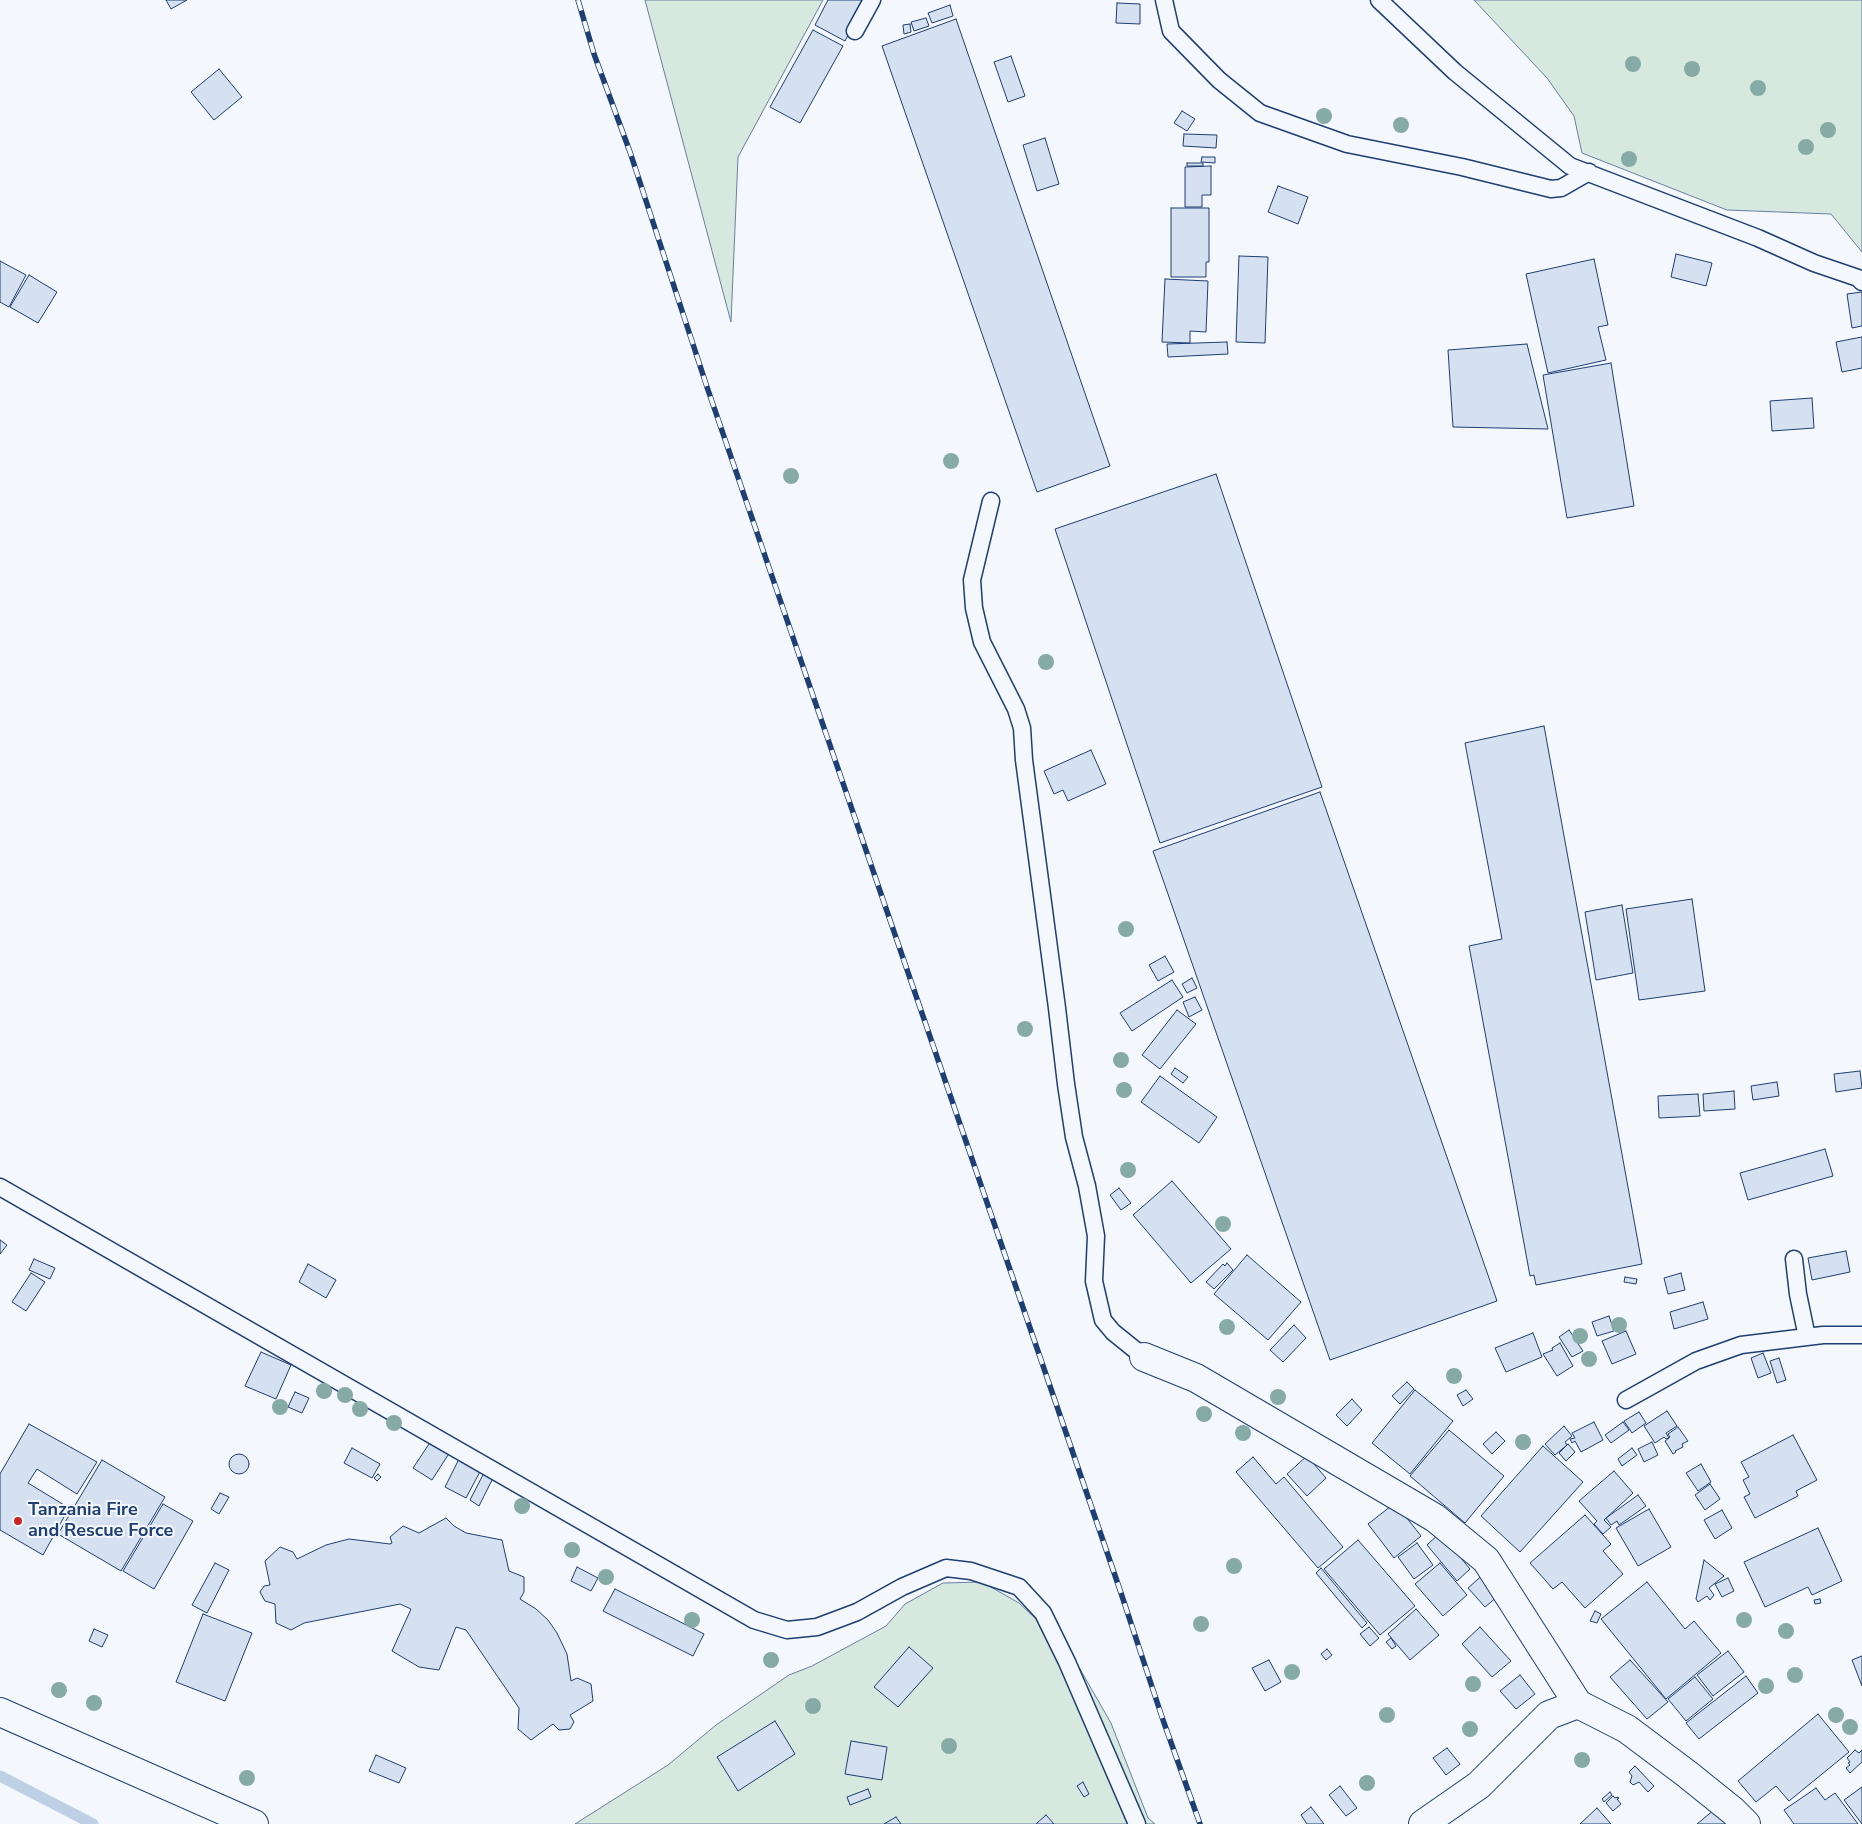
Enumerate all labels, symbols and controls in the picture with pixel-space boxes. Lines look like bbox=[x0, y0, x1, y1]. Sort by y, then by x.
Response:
place label: Tanzania Fire and Rescue Force bbox=[28, 1500, 173, 1542]
marker: Tanzania Fire and Rescue Force bbox=[12, 1515, 24, 1527]

